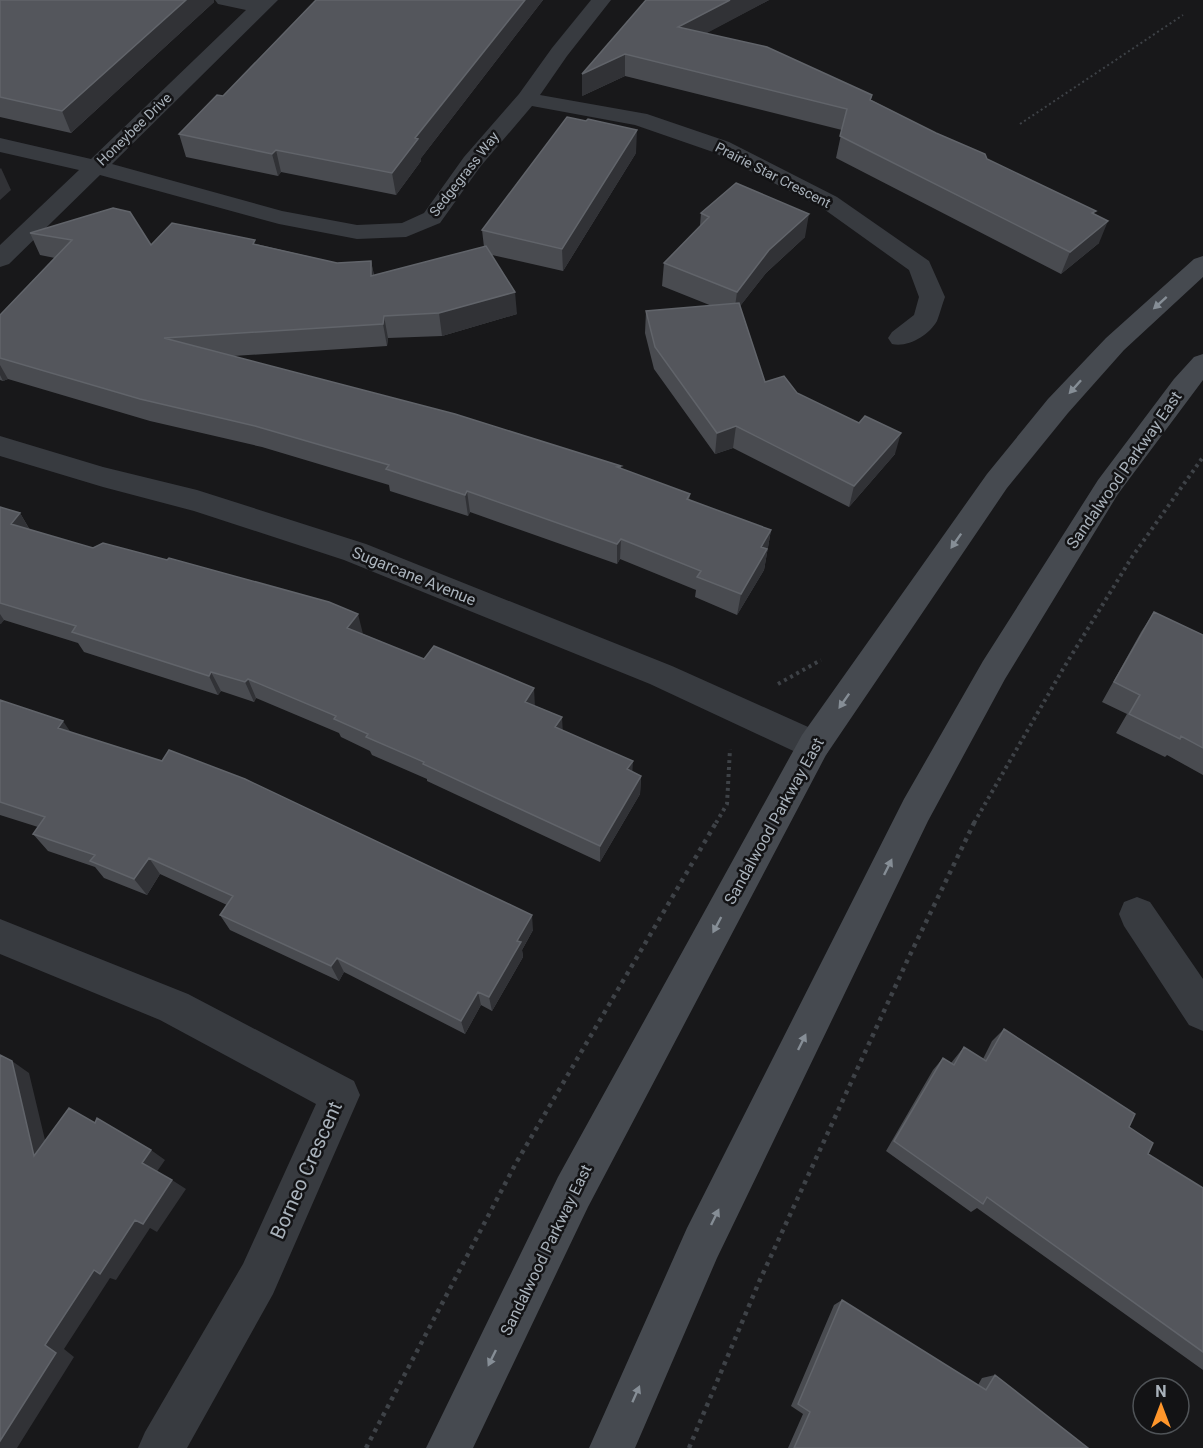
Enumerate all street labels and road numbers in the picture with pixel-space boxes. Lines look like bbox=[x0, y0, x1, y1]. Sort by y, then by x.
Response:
street label: Honeybee Drive bbox=[93, 89, 175, 169]
street label: Sedgegrass Way bbox=[426, 128, 502, 220]
street label: Prairie Star Crescent bbox=[713, 139, 834, 211]
street label: Sandalwood Parkway East bbox=[1062, 388, 1186, 552]
street label: Sugarcane Avenue bbox=[349, 542, 479, 610]
street label: Sandalwood Parkway East bbox=[720, 734, 828, 908]
street label: Borneo Crescent bbox=[265, 1098, 347, 1242]
street label: Sandalwood Parkway East bbox=[496, 1162, 596, 1338]

